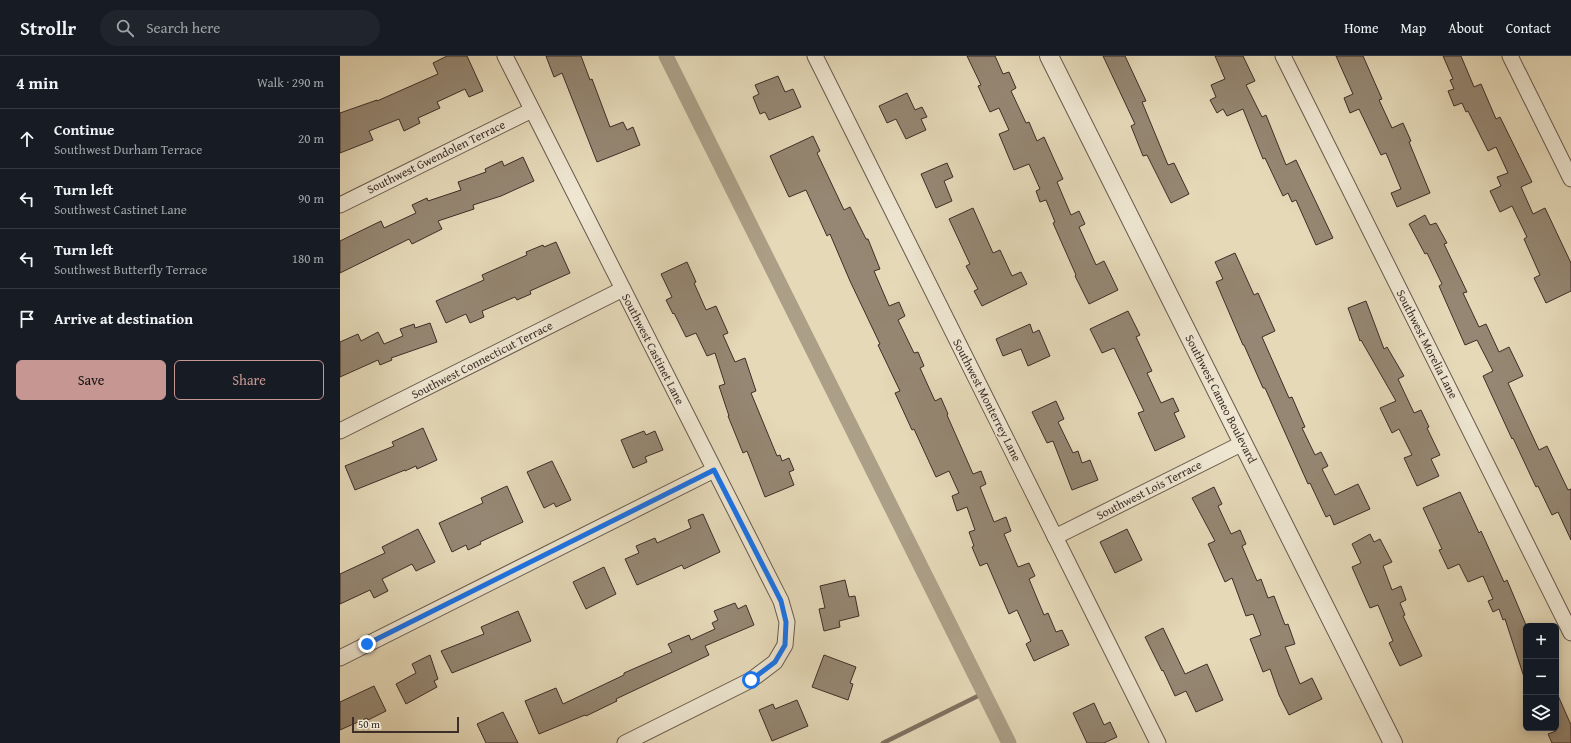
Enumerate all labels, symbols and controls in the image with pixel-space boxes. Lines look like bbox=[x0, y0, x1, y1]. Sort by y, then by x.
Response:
search box bbox=[100, 10, 380, 46]
text: Strollr bbox=[20, 14, 76, 42]
icon: search bbox=[114, 17, 136, 39]
text: Search here bbox=[146, 17, 220, 38]
text: Home bbox=[1344, 18, 1379, 38]
text: Map bbox=[1401, 18, 1426, 38]
text: About bbox=[1448, 18, 1484, 38]
text: Contact bbox=[1506, 18, 1551, 38]
text: 4 min bbox=[16, 70, 58, 95]
text: Walk · 290 m bbox=[257, 73, 324, 92]
street label: Southwest Gwendolen Terrace bbox=[364, 115, 508, 197]
text: Continue bbox=[54, 119, 115, 140]
icon: ahead bbox=[16, 128, 38, 150]
text: 20 m bbox=[298, 129, 324, 148]
text: Southwest Durham Terrace bbox=[54, 140, 202, 159]
text: Turn left bbox=[54, 179, 113, 200]
icon: left bbox=[16, 188, 38, 210]
text: 90 m bbox=[298, 189, 324, 208]
text: Southwest Castinet Lane bbox=[54, 200, 187, 219]
text: Turn left bbox=[54, 239, 113, 260]
icon: left bbox=[16, 248, 38, 270]
text: 180 m bbox=[292, 249, 324, 268]
text: Southwest Butterfly Terrace bbox=[54, 260, 207, 279]
street label: Southwest Morelia Lane bbox=[1393, 286, 1462, 402]
street label: Southwest Castinet Lane bbox=[618, 290, 689, 408]
icon: arrive bbox=[16, 308, 38, 330]
text: Arrive at destination bbox=[54, 308, 193, 329]
street label: Southwest Connecticut Terrace bbox=[408, 316, 556, 403]
street label: Southwest Cameo Boulevard bbox=[1182, 331, 1262, 467]
street label: Southwest Monterrey Lane bbox=[949, 336, 1026, 464]
button: Save bbox=[16, 360, 166, 400]
button: Share bbox=[174, 360, 324, 400]
street label: Southwest Lois Terrace bbox=[1093, 455, 1205, 523]
map controls bbox=[1523, 623, 1559, 731]
button: + bbox=[1523, 623, 1559, 659]
route end bbox=[358, 635, 376, 653]
button: − bbox=[1523, 659, 1559, 695]
route start bbox=[742, 671, 760, 689]
button: layers bbox=[1523, 695, 1559, 731]
scale bar bbox=[352, 715, 459, 734]
text: 50 m bbox=[358, 716, 380, 732]

